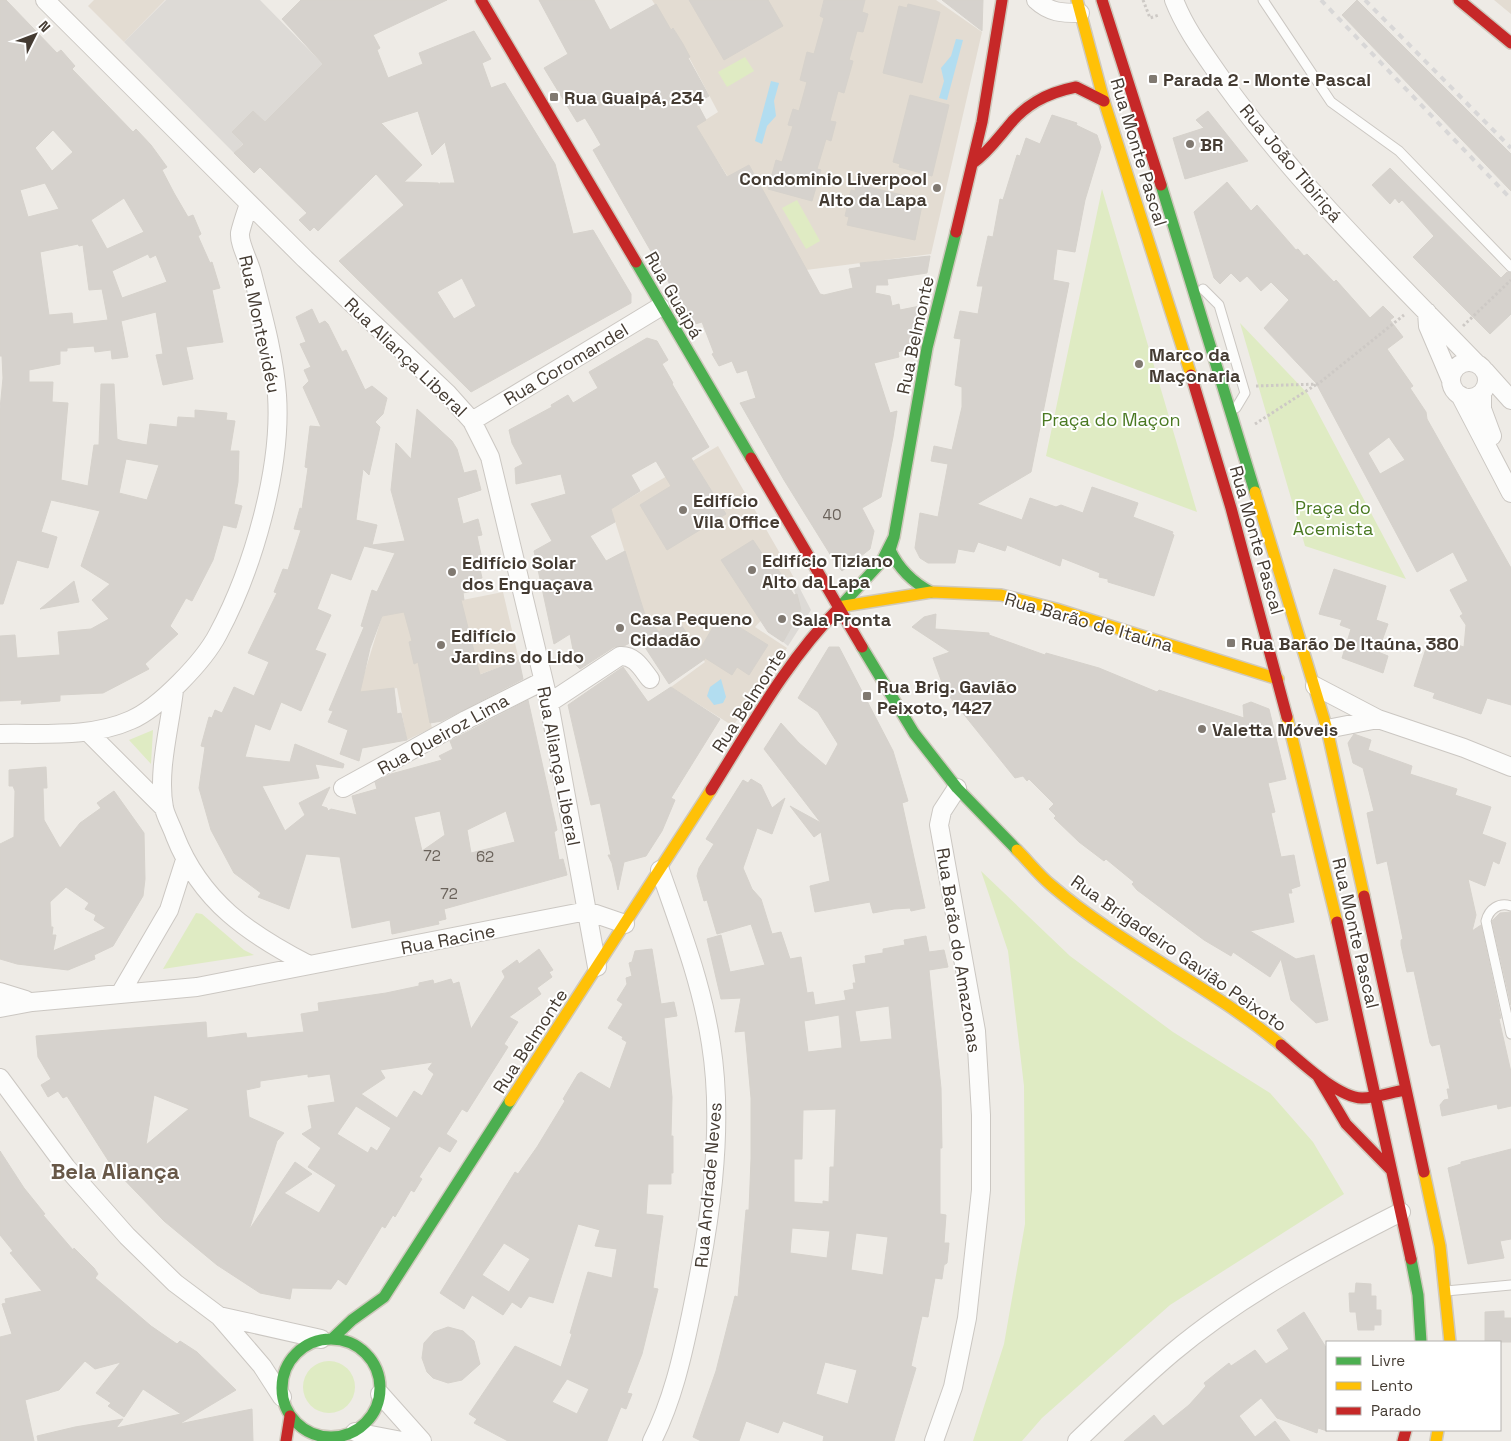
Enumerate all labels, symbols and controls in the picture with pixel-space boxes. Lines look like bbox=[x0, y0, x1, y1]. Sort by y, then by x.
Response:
north arrow bbox=[10, 10, 60, 60]
text: N bbox=[35, 17, 54, 36]
place label: Parada 2 - Monte Pascal bbox=[1163, 68, 1371, 91]
marker: Parada 2 - Monte Pascal bbox=[1147, 73, 1159, 85]
street label: Rua Monte Pascal bbox=[1105, 75, 1173, 229]
place label: Rua Guaipá, 234 bbox=[564, 86, 704, 109]
marker: Rua Guaipá, 234 bbox=[548, 91, 560, 103]
street label: Rua João Tibiriçá bbox=[1235, 99, 1347, 227]
place label: BR bbox=[1200, 133, 1223, 156]
marker: BR bbox=[1184, 138, 1196, 150]
place label: Condominio Liverpool Alto da Lapa bbox=[739, 167, 928, 211]
marker: Condominio Liverpool Alto da Lapa bbox=[931, 182, 943, 194]
street label: Rua Guaipá bbox=[640, 247, 708, 343]
street label: Rua Montevidéu bbox=[234, 253, 286, 395]
street label: Rua Belmonte bbox=[891, 274, 939, 396]
street label: Rua Aliança Liberal bbox=[340, 292, 472, 422]
street label: Rua Coromandel bbox=[500, 318, 632, 410]
place label: Marco da Maçonaria bbox=[1149, 343, 1241, 387]
marker: Marco da Maçonaria bbox=[1133, 358, 1145, 370]
park label: Praça do Maçon bbox=[1041, 408, 1181, 431]
street label: Rua Monte Pascal bbox=[1225, 463, 1289, 617]
place label: Edifício Vila Office bbox=[693, 489, 780, 533]
park label: Praça do Acemista bbox=[1293, 496, 1373, 540]
marker: Edifício Vila Office bbox=[677, 504, 689, 516]
house number: 40 bbox=[823, 505, 842, 524]
place label: Edifício Tiziano Alto da Lapa bbox=[762, 549, 893, 593]
place label: Edifício Solar dos Enguaçava bbox=[462, 551, 593, 595]
marker: Edifício Tiziano Alto da Lapa bbox=[746, 564, 758, 576]
marker: Edifício Solar dos Enguaçava bbox=[446, 566, 458, 578]
street label: Rua Barão de Itaúna bbox=[1002, 587, 1176, 657]
place label: Casa Pequeno Cidadão bbox=[630, 607, 752, 651]
place label: Sala Pronta bbox=[792, 608, 892, 631]
marker: Sala Pronta bbox=[776, 613, 788, 625]
marker: Casa Pequeno Cidadão bbox=[614, 622, 626, 634]
place label: Edifício Jardins do Lido bbox=[451, 624, 584, 668]
place label: Rua Barão De Itaúna, 380 bbox=[1241, 632, 1459, 655]
marker: Rua Barão De Itaúna, 380 bbox=[1225, 637, 1237, 649]
marker: Edifício Jardins do Lido bbox=[435, 639, 447, 651]
street label: Rua Belmonte bbox=[707, 643, 791, 757]
place label: Rua Brig. Gavião Peixoto, 1427 bbox=[877, 675, 1017, 719]
street label: Rua Aliança Liberal bbox=[532, 684, 586, 848]
street label: Rua Queiroz Lima bbox=[373, 688, 513, 780]
marker: Rua Brig. Gavião Peixoto, 1427 bbox=[861, 690, 873, 702]
place label: Valetta Móveis bbox=[1212, 718, 1338, 741]
marker: Valetta Móveis bbox=[1196, 723, 1208, 735]
house number: 72 bbox=[423, 846, 441, 865]
street label: Rua Barão do Amazonas bbox=[931, 846, 987, 1054]
house number: 62 bbox=[476, 847, 494, 866]
street label: Rua Monte Pascal bbox=[1327, 855, 1385, 1011]
street label: Rua Brigadeiro Gavião Peixoto bbox=[1067, 870, 1291, 1036]
house number: 72 bbox=[440, 884, 458, 903]
street label: Rua Racine bbox=[399, 919, 497, 959]
street label: Rua Belmonte bbox=[488, 984, 572, 1098]
street label: Rua Andrade Neves bbox=[689, 1101, 727, 1269]
district label: Bela Aliança bbox=[51, 1157, 180, 1185]
legend bbox=[1326, 1341, 1501, 1431]
text: Livre bbox=[1371, 1351, 1405, 1370]
text: Lento bbox=[1371, 1376, 1413, 1395]
text: Parado bbox=[1371, 1401, 1421, 1420]

